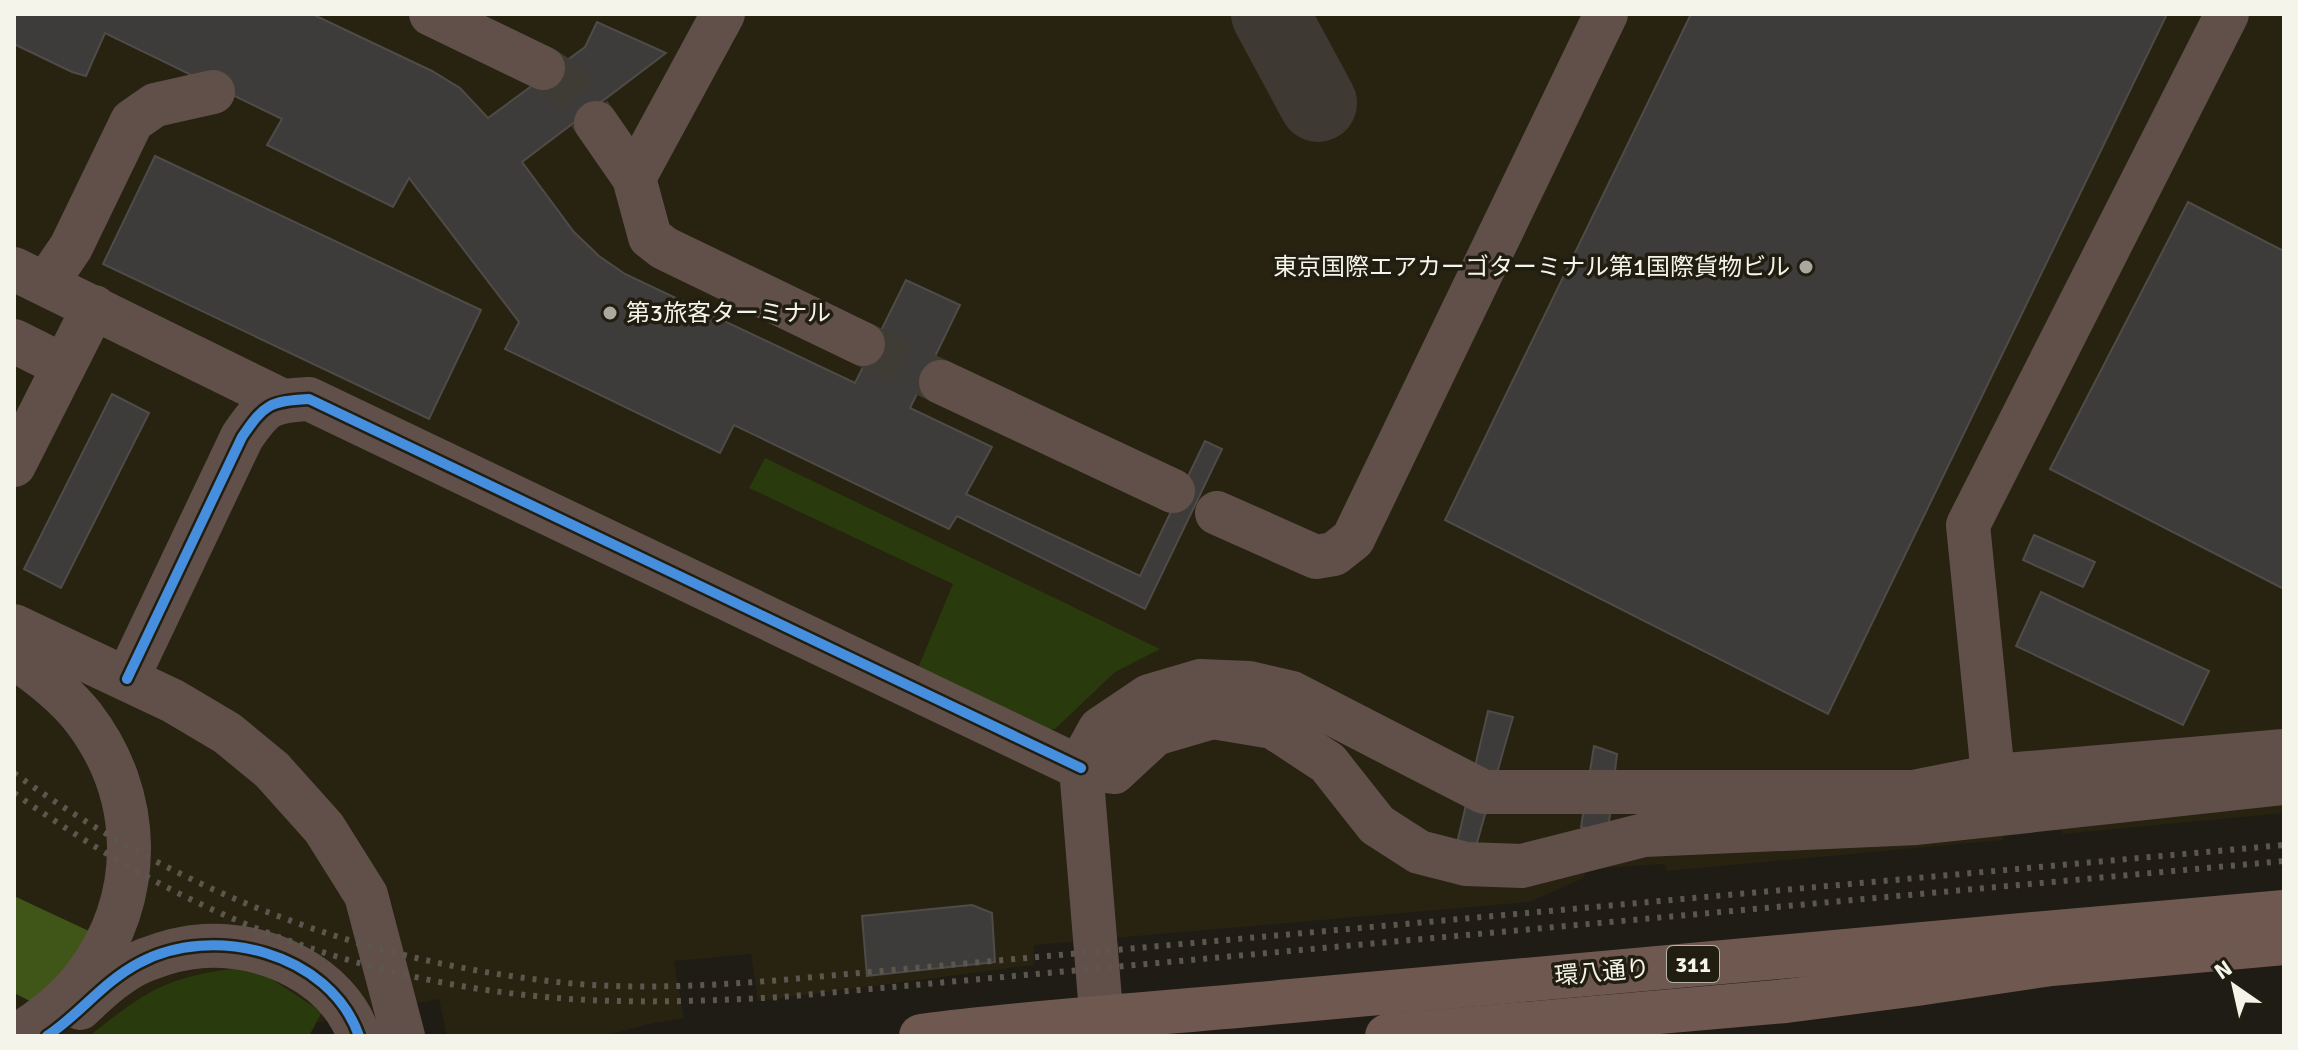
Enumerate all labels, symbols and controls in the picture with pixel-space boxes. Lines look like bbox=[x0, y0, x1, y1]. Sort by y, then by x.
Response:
place label: 東京国際エアカーゴターミナル第1国際貨物ビル bbox=[1273, 252, 1790, 282]
marker: 東京国際エアカーゴターミナル第1国際貨物ビル bbox=[1797, 258, 1815, 276]
place label: 第3旅客ターミナル bbox=[626, 298, 831, 328]
marker: 第3旅客ターミナル bbox=[601, 304, 619, 322]
road number: 311 bbox=[1667, 946, 1719, 982]
north arrow bbox=[2194, 946, 2274, 1026]
street label: 環八通り bbox=[1553, 953, 1651, 991]
text: N bbox=[2209, 954, 2237, 985]

